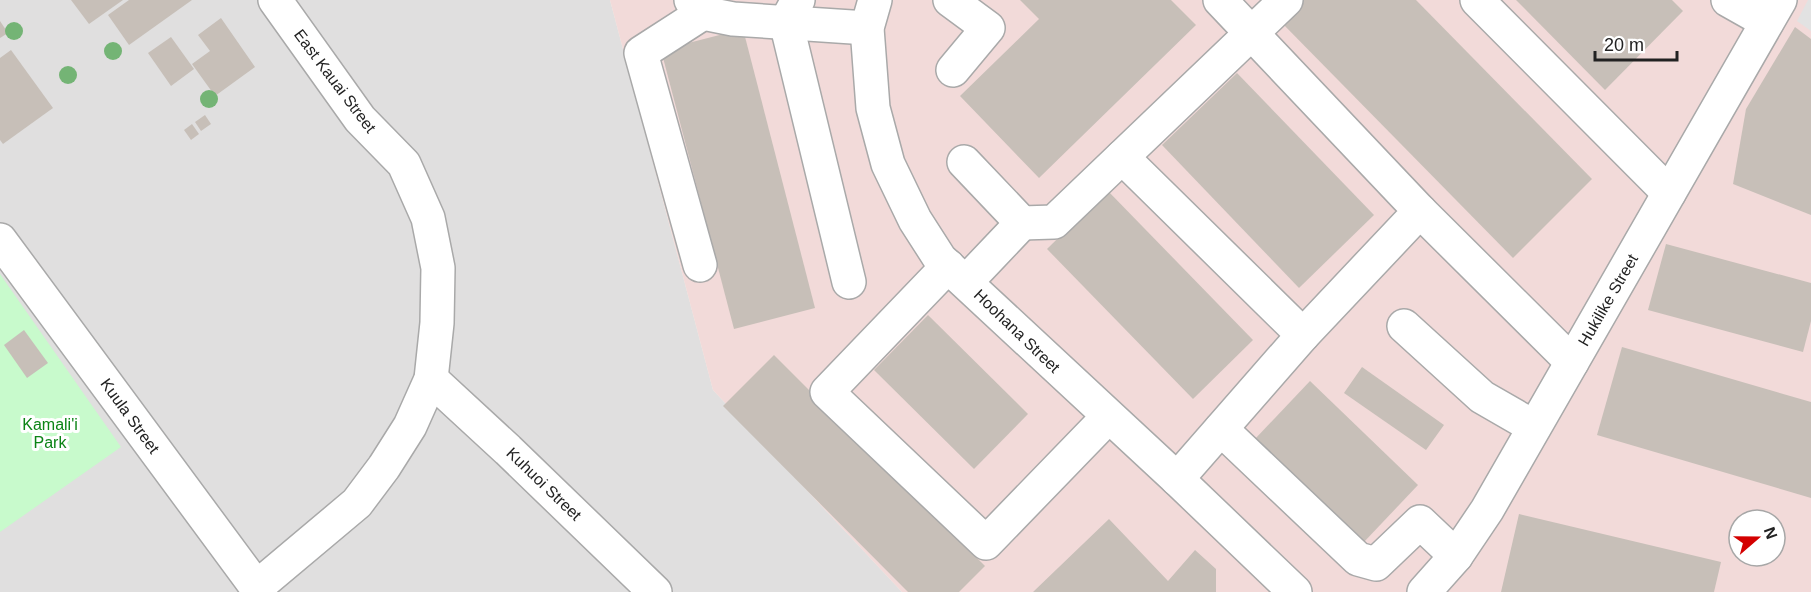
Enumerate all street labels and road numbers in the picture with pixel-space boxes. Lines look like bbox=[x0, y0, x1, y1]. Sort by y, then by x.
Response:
street label: East Kauai Street bbox=[291, 26, 380, 136]
street label: Hukilike Street bbox=[1575, 251, 1641, 349]
street label: Hoohana Street bbox=[971, 286, 1064, 376]
street label: Kuula Street bbox=[97, 375, 163, 457]
street label: Kuhuoi Street bbox=[503, 444, 585, 524]

